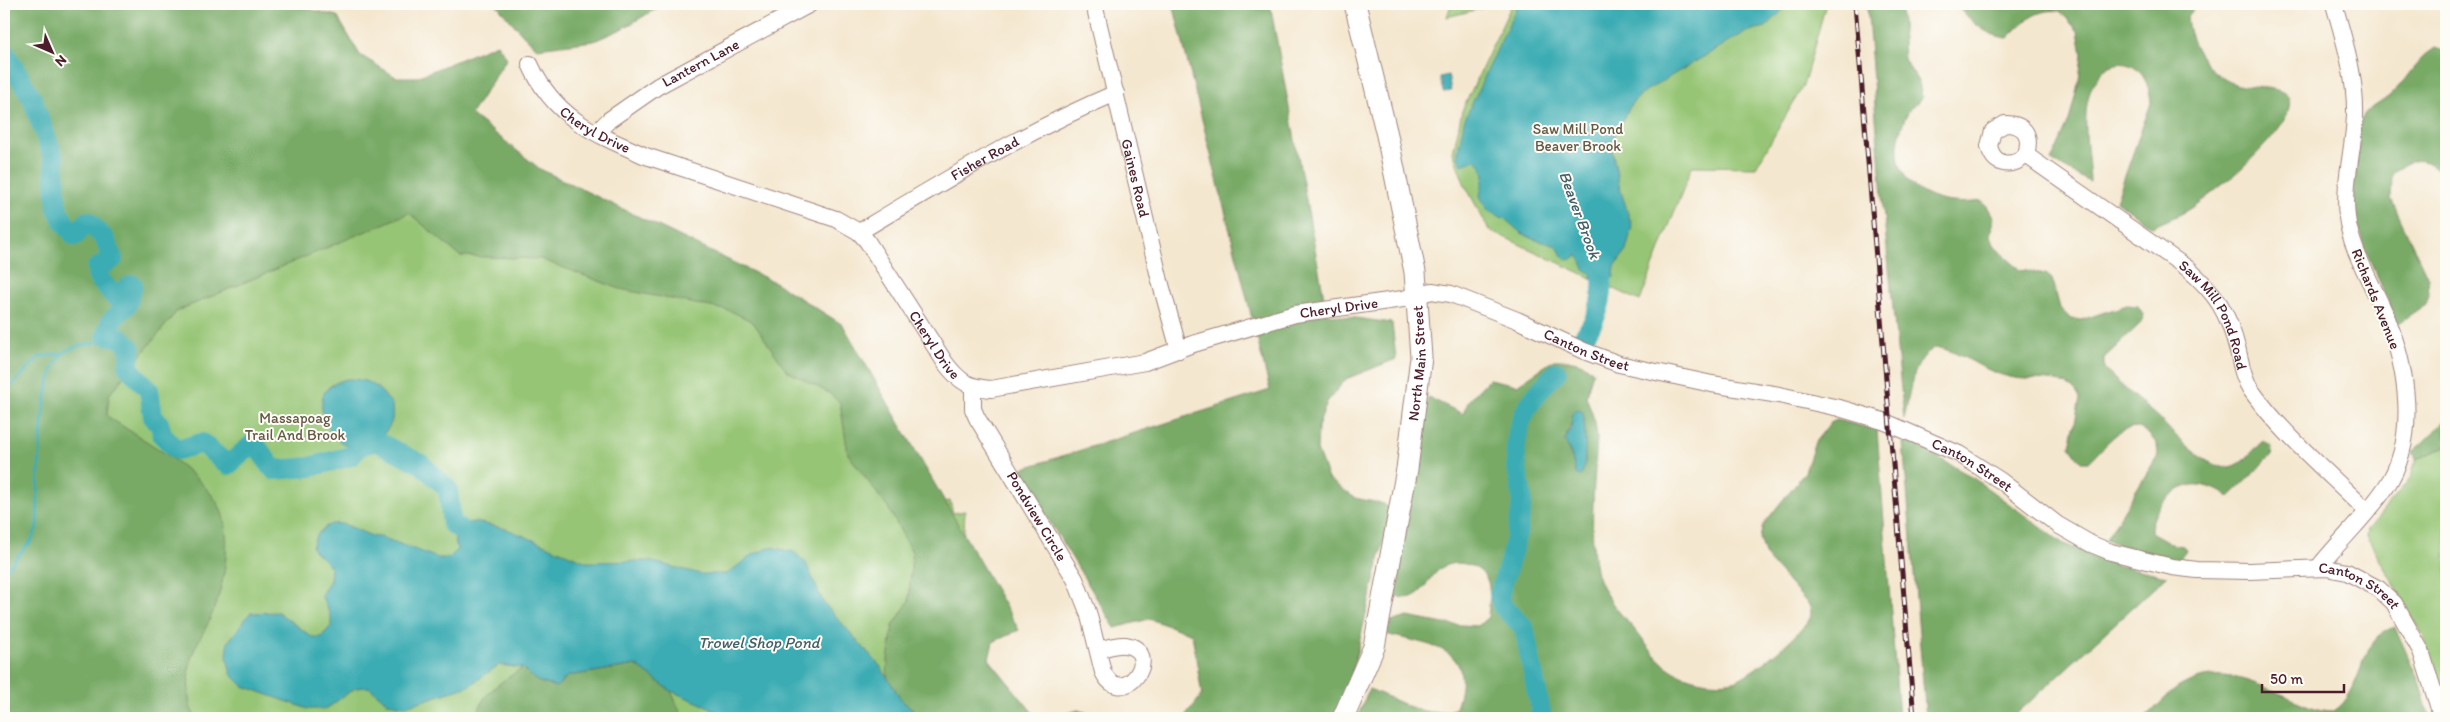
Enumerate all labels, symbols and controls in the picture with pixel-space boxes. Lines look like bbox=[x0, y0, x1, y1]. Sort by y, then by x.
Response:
north arrow bbox=[28, 28, 78, 78]
street label: Lantern Lane bbox=[659, 35, 742, 91]
text: N bbox=[51, 51, 70, 70]
street label: Cheryl Drive bbox=[556, 102, 633, 157]
park label: Saw Mill Pond Beaver Brook bbox=[1533, 120, 1623, 155]
street label: Fisher Road bbox=[948, 132, 1023, 184]
street label: Gaines Road bbox=[1117, 137, 1154, 219]
water label: Beaver Brook bbox=[1555, 169, 1605, 262]
street label: Richards Avenue bbox=[2348, 246, 2404, 352]
street label: Saw Mill Pond Road bbox=[2175, 256, 2251, 372]
street label: Cheryl Drive bbox=[1298, 294, 1379, 322]
street label: North Main Street bbox=[1404, 305, 1430, 422]
street label: Cheryl Drive bbox=[905, 307, 964, 383]
street label: Canton Street bbox=[1541, 325, 1631, 375]
park label: Massapoag Trail And Brook bbox=[245, 409, 346, 444]
street label: Canton Street bbox=[1929, 434, 2016, 496]
street label: Pondview Circle bbox=[1003, 468, 1071, 564]
street label: Canton Street bbox=[2318, 559, 2405, 612]
water label: Trowel Shop Pond bbox=[698, 633, 821, 652]
scale bar bbox=[2262, 662, 2345, 694]
text: 50 m bbox=[2270, 670, 2303, 688]

